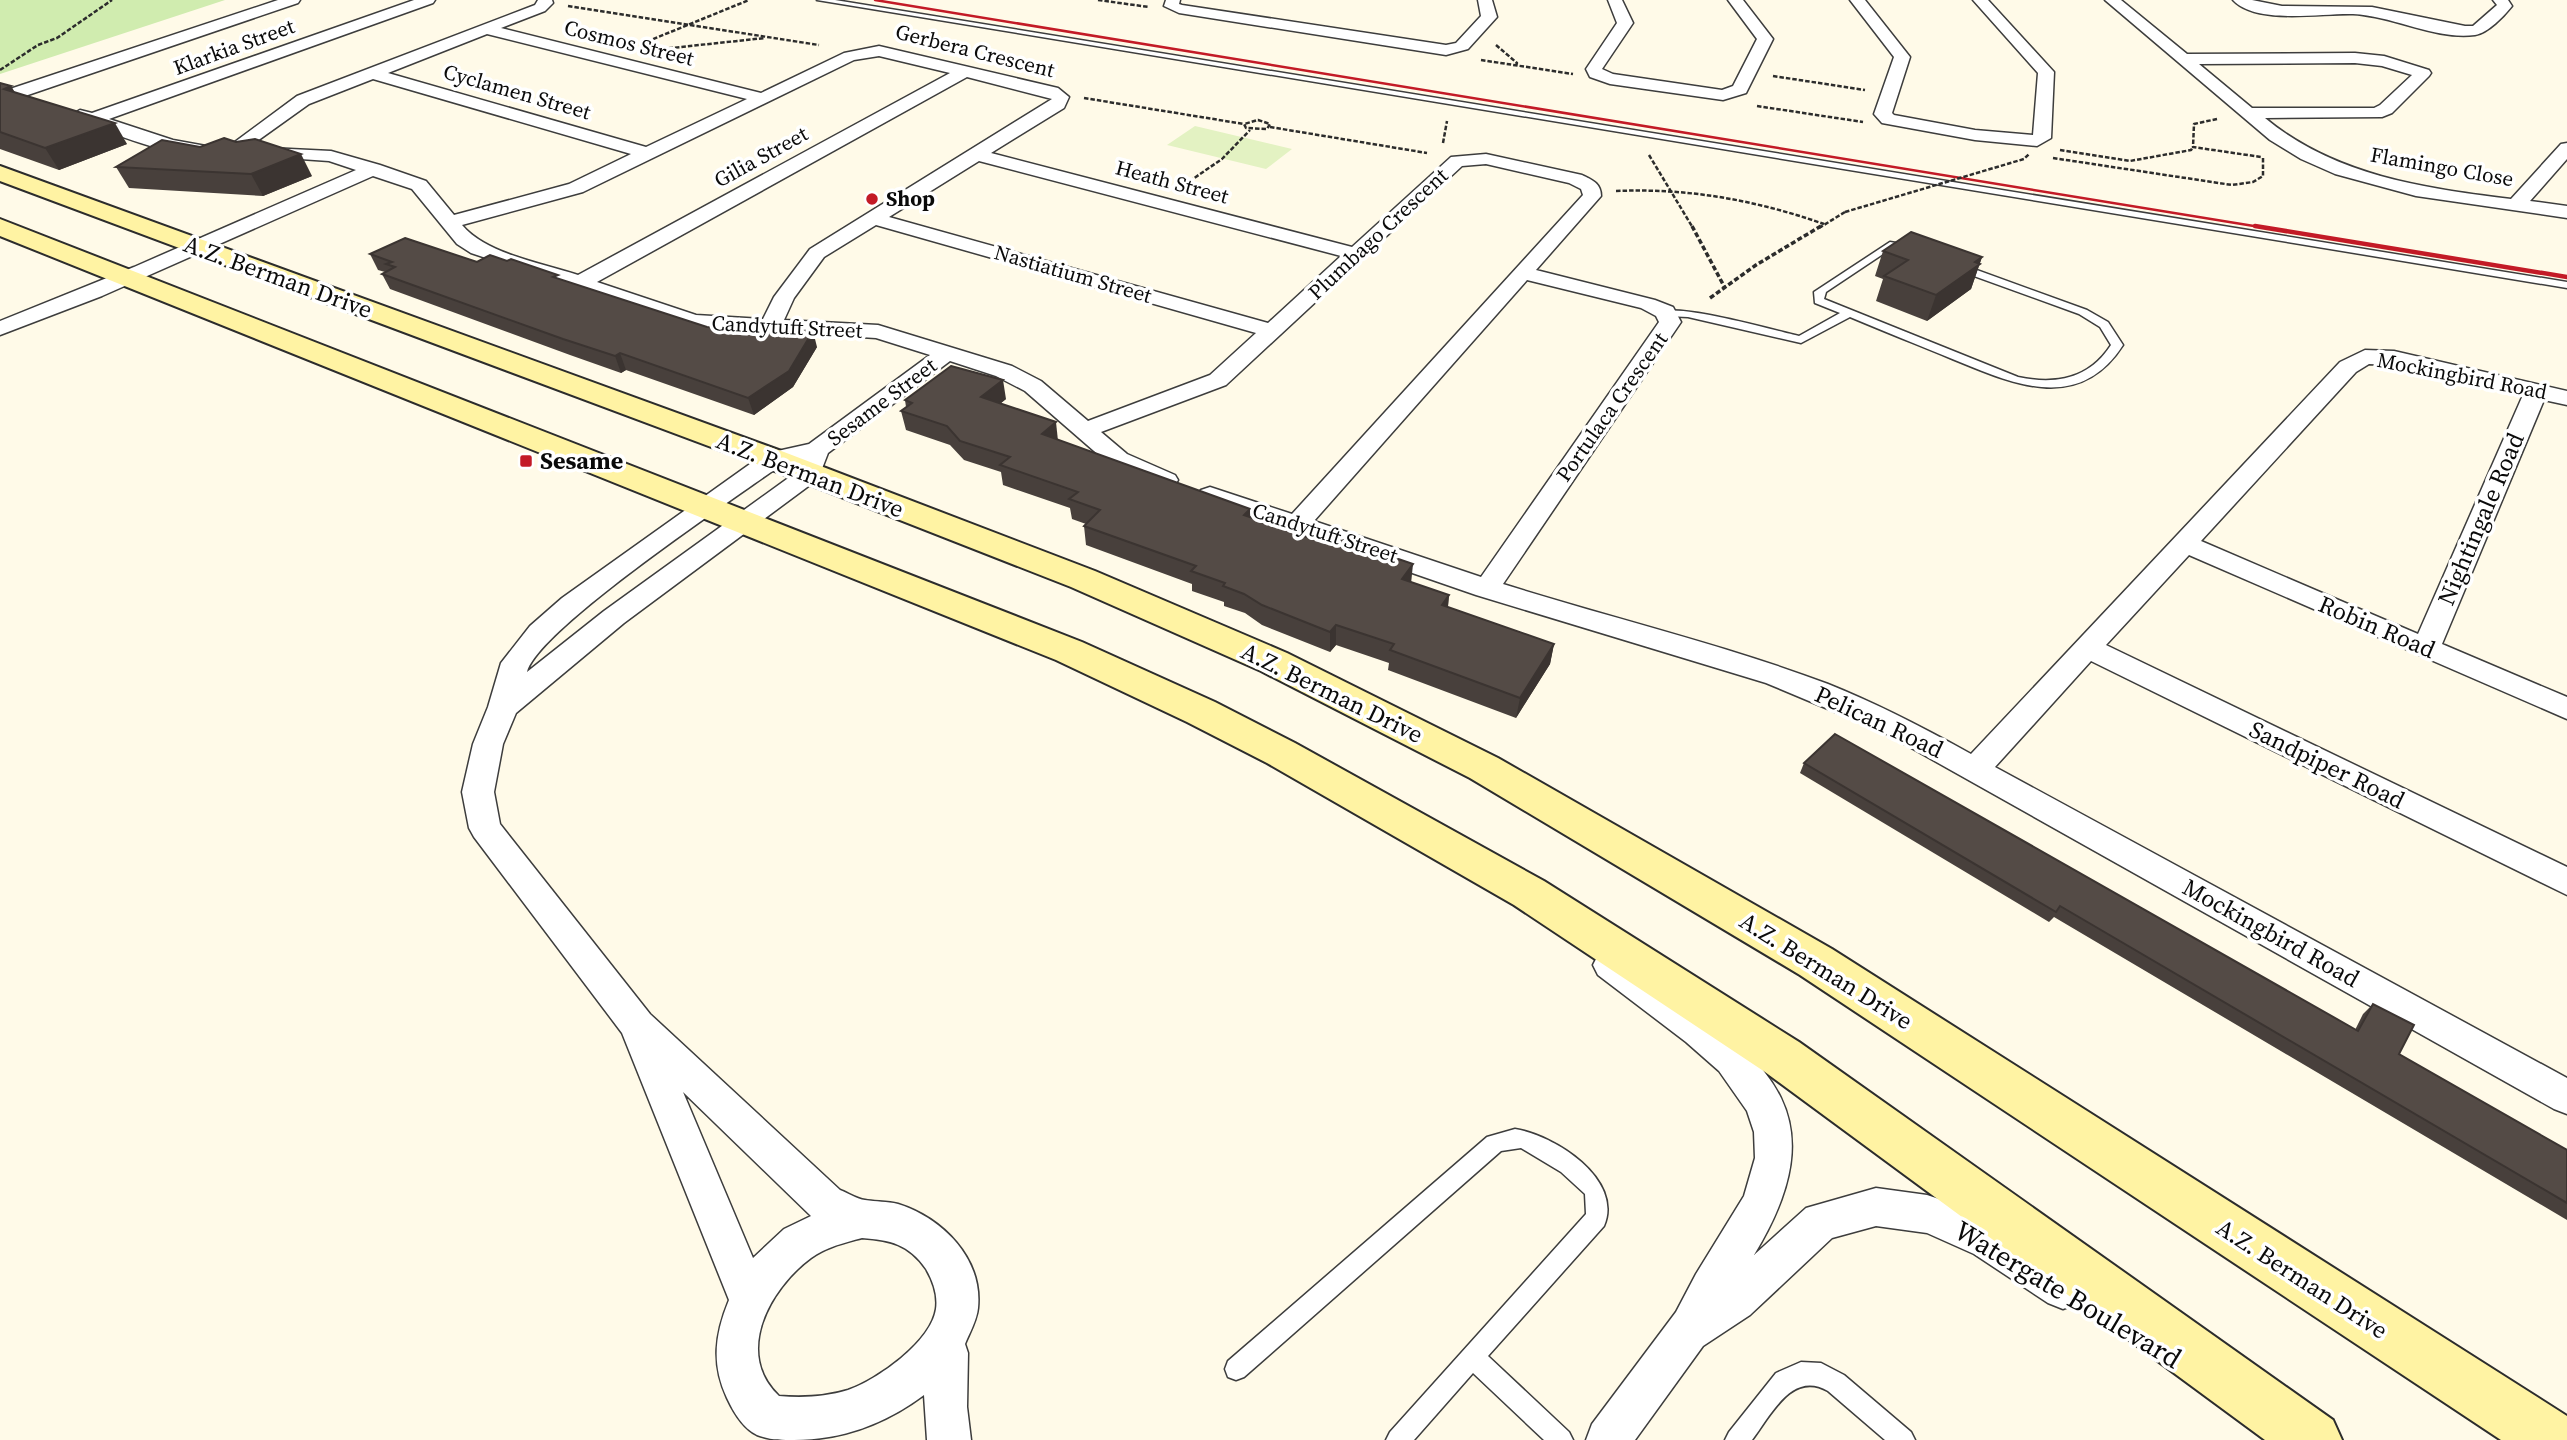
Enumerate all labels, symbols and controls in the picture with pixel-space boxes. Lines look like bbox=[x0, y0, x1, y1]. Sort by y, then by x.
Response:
street label: Klarkia Street bbox=[169, 11, 299, 82]
street label: Cosmos Street bbox=[561, 12, 697, 73]
street label: Gerbera Crescent bbox=[893, 17, 1058, 84]
street label: Cyclamen Street bbox=[440, 57, 594, 126]
street label: Gilia Street bbox=[709, 119, 813, 194]
street label: Flamingo Close bbox=[2368, 140, 2516, 193]
street label: Heath Street bbox=[1112, 153, 1232, 211]
street label: Plumbago Crescent bbox=[1301, 161, 1454, 306]
place label: Shop bbox=[886, 184, 935, 213]
marker: Shop bbox=[864, 191, 880, 207]
street label: A.Z. Berman Drive bbox=[179, 227, 377, 326]
street label: Nastiatium Street bbox=[991, 237, 1155, 310]
street label: Candytuft Street bbox=[711, 308, 863, 345]
street label: Portulaca Crescent bbox=[1549, 326, 1674, 487]
street label: Mockingbird Road bbox=[2375, 345, 2550, 406]
street label: Sesame Street bbox=[821, 351, 942, 452]
street label: A.Z. Berman Drive bbox=[712, 424, 909, 525]
street label: Nightingale Road bbox=[2429, 427, 2532, 610]
place label: Sesame bbox=[540, 444, 623, 477]
marker: Sesame bbox=[518, 453, 534, 469]
street label: Candytuft Street bbox=[1249, 495, 1402, 570]
street label: Robin Road bbox=[2314, 587, 2441, 666]
street label: A.Z. Berman Drive bbox=[1236, 634, 1429, 751]
street label: Pelican Road bbox=[1810, 677, 1949, 766]
street label: Sandpiper Road bbox=[2244, 713, 2411, 817]
street label: Mockingbird Road bbox=[2177, 870, 2366, 995]
street label: A.Z. Berman Drive bbox=[1733, 904, 1919, 1037]
street label: Watergate Boulevard bbox=[1947, 1211, 2189, 1377]
street label: A.Z. Berman Drive bbox=[2210, 1211, 2394, 1346]

